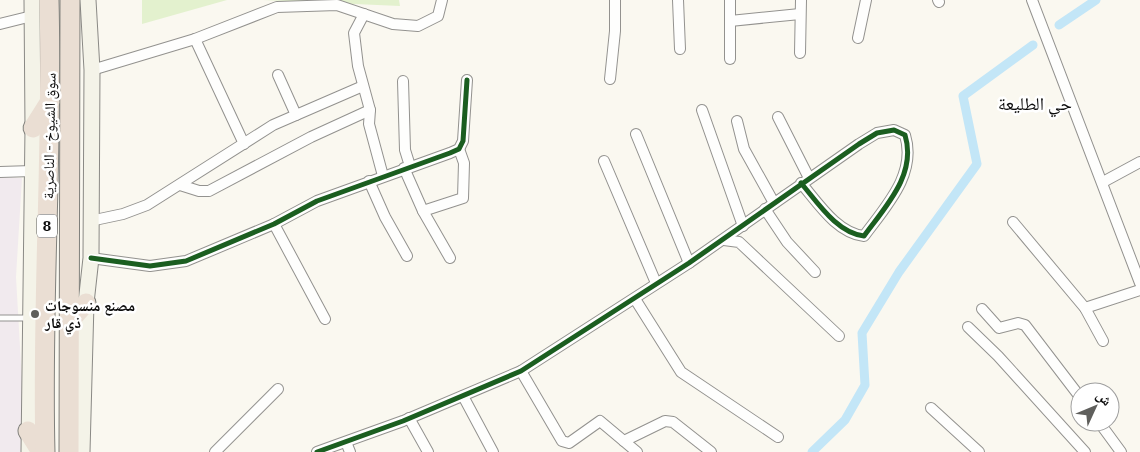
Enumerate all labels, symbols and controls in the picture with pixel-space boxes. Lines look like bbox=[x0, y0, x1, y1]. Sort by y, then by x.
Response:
street label: سوق الشيوخ - الناصرية bbox=[38, 73, 61, 199]
district label: حي الطليعة bbox=[998, 92, 1072, 118]
road number: 8 bbox=[37, 215, 57, 238]
place label: مصنع منسوجات ذي قار bbox=[44, 296, 135, 334]
marker: مصنع منسوجات ذي قار bbox=[29, 308, 41, 320]
north arrow bbox=[1070, 382, 1120, 432]
text: ش bbox=[1093, 386, 1116, 410]

